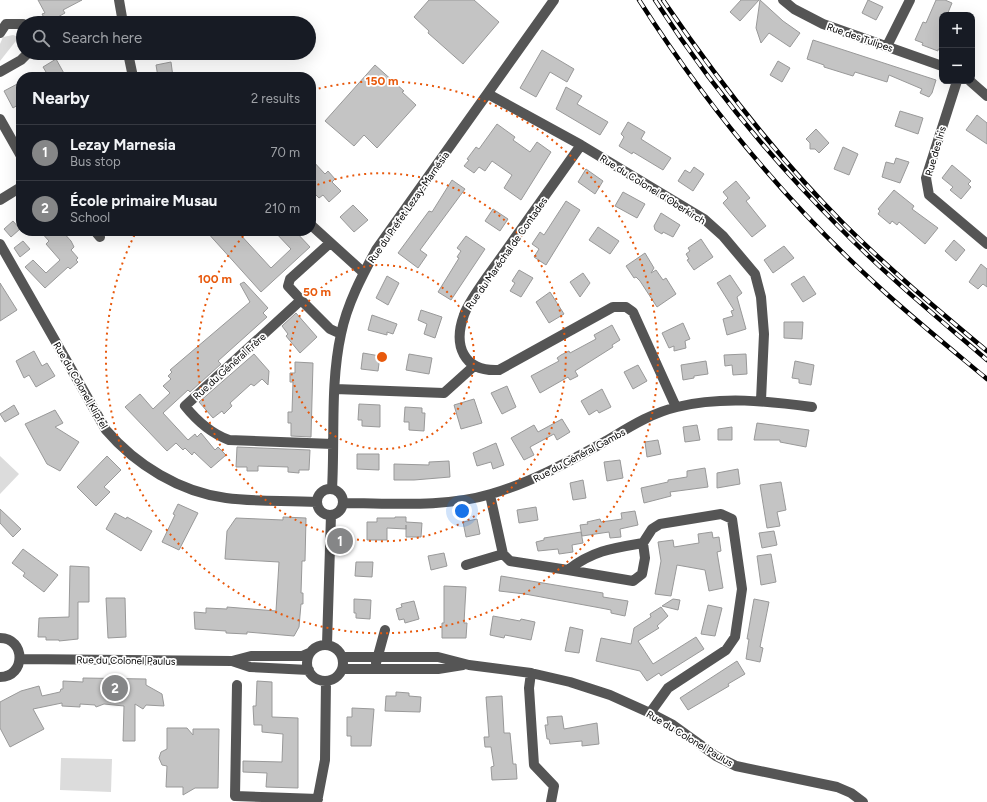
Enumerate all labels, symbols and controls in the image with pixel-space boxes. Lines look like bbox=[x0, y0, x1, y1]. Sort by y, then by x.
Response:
map controls bbox=[939, 12, 975, 84]
button: + bbox=[939, 12, 975, 48]
search box bbox=[16, 16, 316, 60]
street label: Rue des Tulipes bbox=[825, 20, 895, 55]
icon: search bbox=[30, 27, 52, 49]
text: Search here bbox=[62, 29, 142, 47]
button: − bbox=[939, 48, 975, 84]
text: 150 m bbox=[365, 74, 399, 88]
text: Nearby bbox=[32, 88, 90, 108]
text: 2 results bbox=[251, 91, 300, 106]
street label: Rue des Iris bbox=[922, 124, 949, 178]
text: Lezay Marnesia bbox=[70, 136, 176, 154]
text: 1 bbox=[42, 145, 48, 160]
text: 70 m bbox=[270, 145, 300, 160]
street label: Rue du Préfet Lezay-Marnésia bbox=[365, 149, 452, 266]
street label: Rue du Colonel d'Oberkirch bbox=[597, 152, 708, 228]
text: Bus stop bbox=[70, 154, 121, 169]
text: École primaire Musau bbox=[70, 192, 217, 210]
street label: Rue du Maréchal de Contades bbox=[463, 194, 550, 312]
text: 2 bbox=[41, 201, 49, 216]
text: 210 m bbox=[265, 201, 300, 216]
text: School bbox=[70, 210, 110, 225]
text: 100 m bbox=[198, 272, 232, 286]
text: 50 m bbox=[303, 285, 331, 299]
street label: Rue du Général Frère bbox=[190, 330, 269, 403]
street label: Rue du Colonel Klipfel bbox=[50, 339, 111, 431]
centre of rings bbox=[375, 350, 389, 364]
street label: Rue du Général Gambs bbox=[531, 425, 628, 485]
your location bbox=[452, 501, 472, 521]
pin: 1 bbox=[327, 526, 353, 556]
street label: Rue du Colonel Paulus bbox=[76, 653, 176, 668]
pin: 2 bbox=[102, 673, 128, 703]
street label: Rue du Colonel Paulus bbox=[644, 707, 736, 770]

